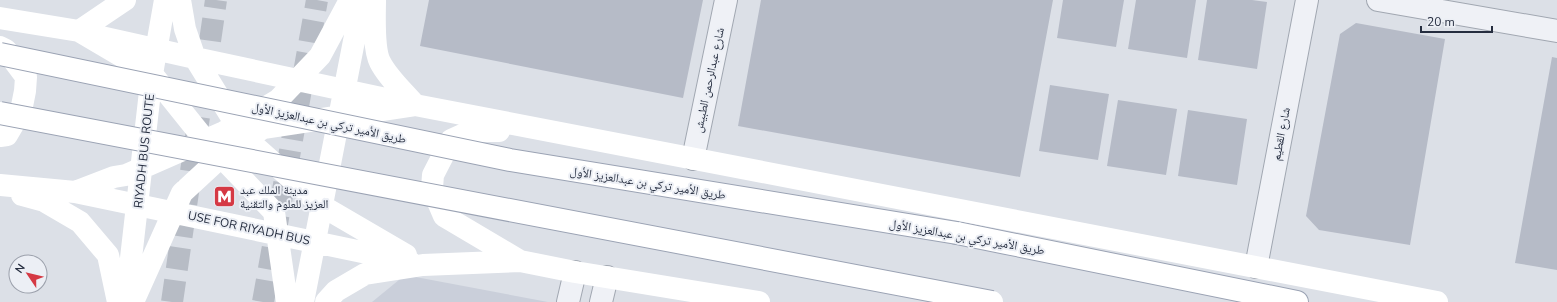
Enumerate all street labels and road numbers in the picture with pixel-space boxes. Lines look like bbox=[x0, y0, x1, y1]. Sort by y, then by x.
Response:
street label: شارع عبدالرحمن الطبيش bbox=[690, 26, 728, 134]
street label: RIYADH BUS ROUTE bbox=[130, 93, 158, 209]
street label: طريق الأمير تركي بن عبدالعزيز الأول bbox=[250, 99, 408, 149]
street label: شارع القطيم bbox=[1268, 106, 1294, 162]
street label: طريق الأمير تركي بن عبدالعزيز الأول bbox=[569, 163, 727, 205]
street label: USE FOR RIYADH BUS bbox=[186, 207, 312, 249]
street label: طريق الأمير تركي بن عبدالعزيز الأول bbox=[888, 215, 1046, 261]

